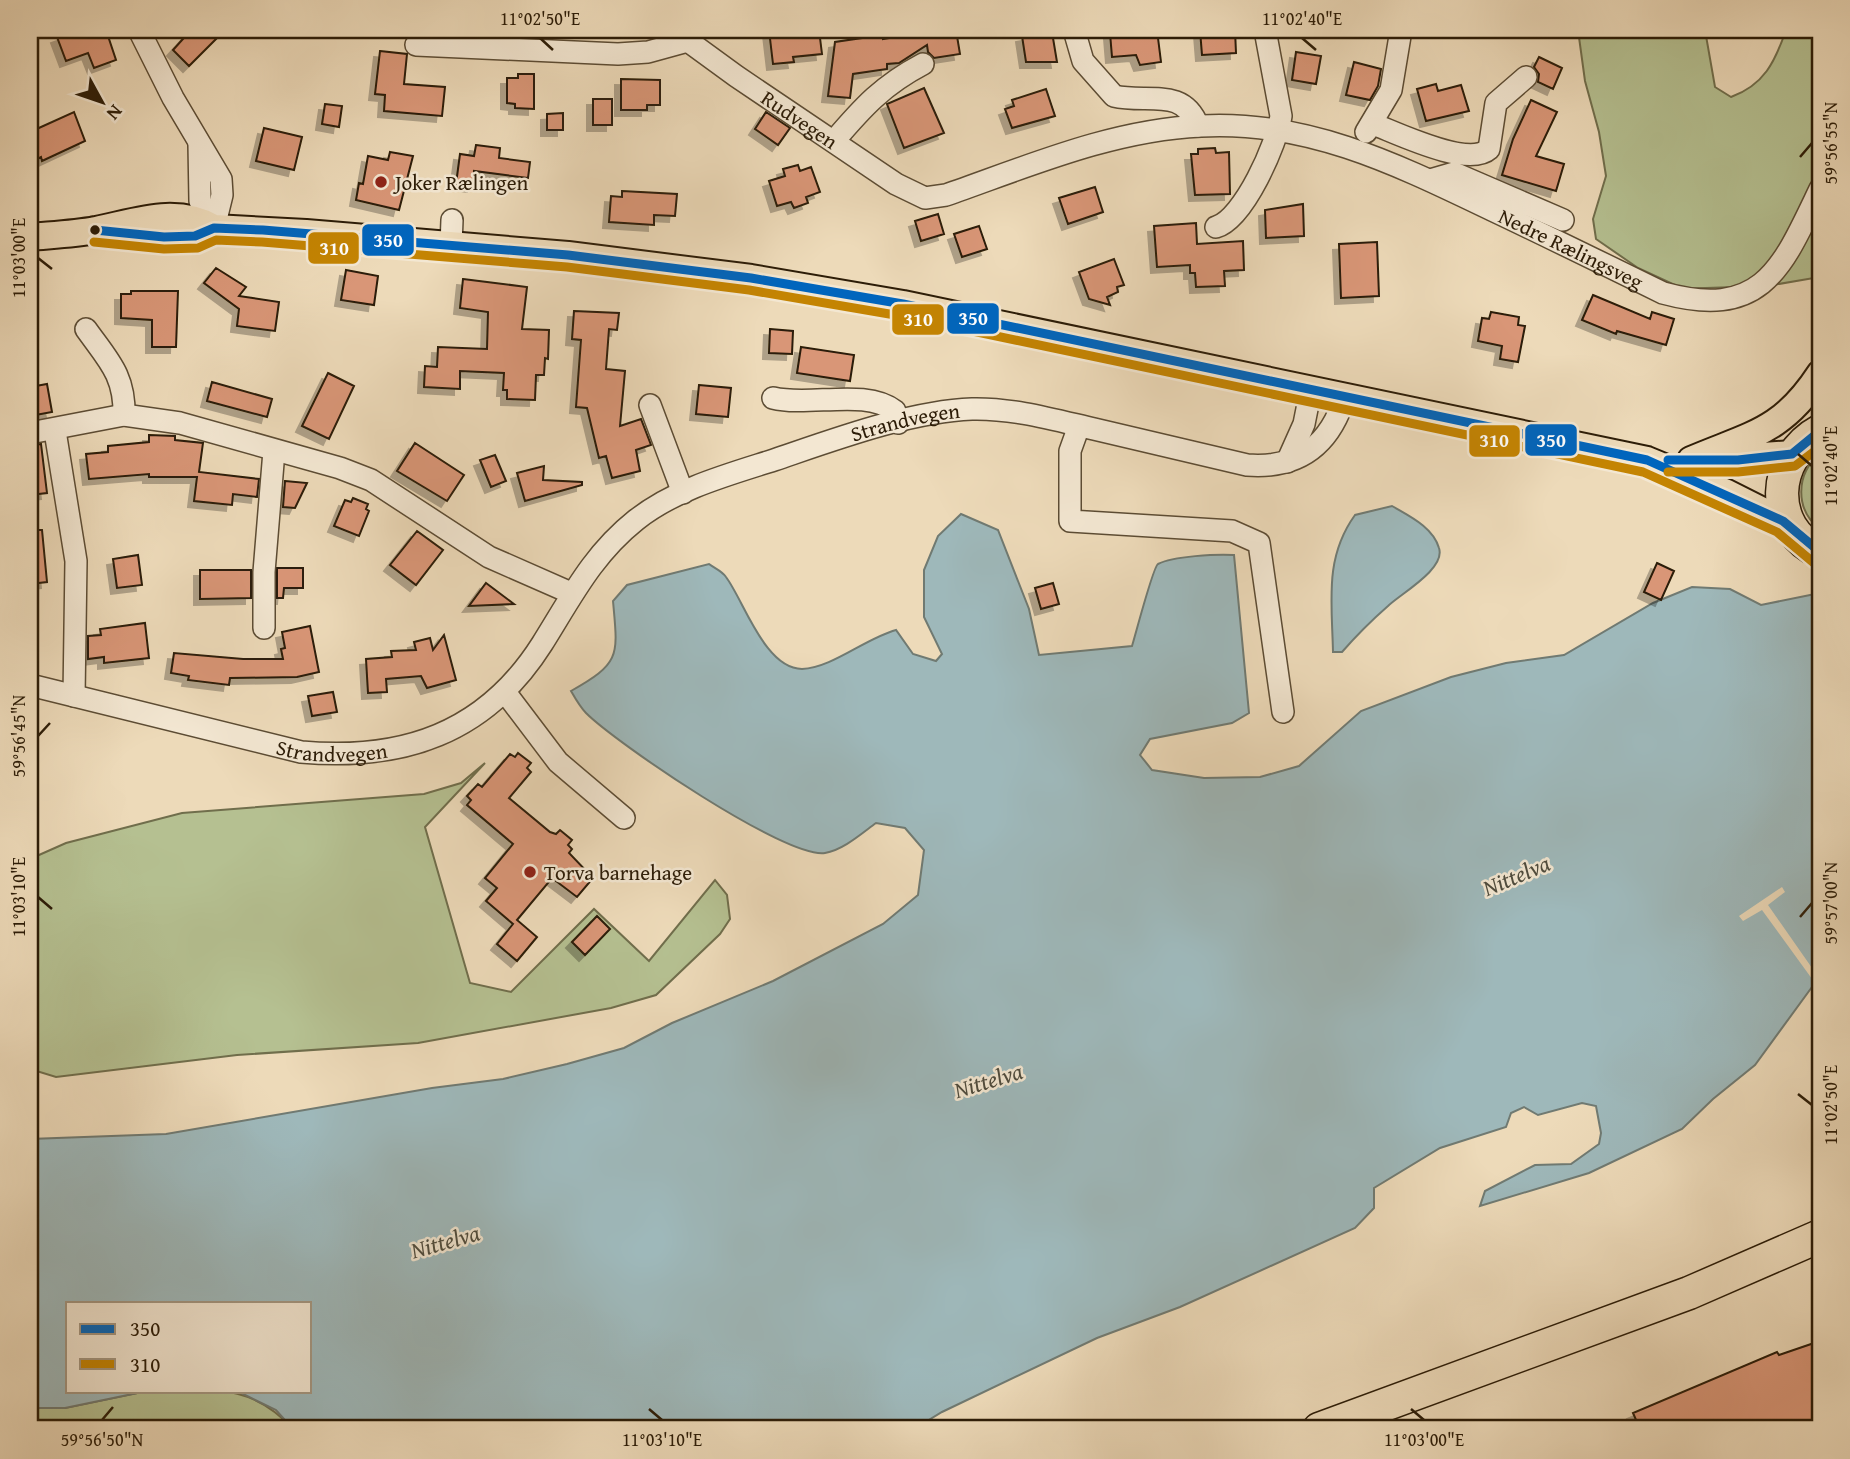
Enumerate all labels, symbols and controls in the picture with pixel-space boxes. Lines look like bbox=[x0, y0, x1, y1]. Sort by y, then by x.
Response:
text: 11°02'50"E bbox=[500, 5, 580, 32]
text: 11°02'40"E bbox=[1262, 5, 1342, 32]
north arrow bbox=[66, 66, 136, 136]
street label: Rudvegen bbox=[755, 82, 845, 156]
text: N bbox=[100, 99, 130, 127]
text: 59°56'55"N bbox=[1817, 101, 1844, 184]
place label: Joker Rælingen bbox=[392, 167, 528, 198]
marker: Joker Rælingen bbox=[373, 174, 389, 190]
street label: Nedre Rælingsveg bbox=[1494, 200, 1649, 297]
text: 11°03'00"E bbox=[5, 218, 32, 298]
unlabelled marker bbox=[88, 223, 102, 237]
line badge: 350 bbox=[361, 223, 415, 257]
text: 350 bbox=[373, 226, 403, 254]
line badge: 310 bbox=[307, 231, 360, 265]
text: 310 bbox=[319, 234, 349, 262]
line badge: 350 bbox=[946, 302, 1000, 335]
line badge: 310 bbox=[891, 303, 945, 336]
text: 350 bbox=[958, 304, 988, 332]
text: 310 bbox=[903, 305, 933, 333]
street label: Strandvegen bbox=[847, 394, 961, 449]
line badge: 350 bbox=[1524, 423, 1578, 457]
line badge: 310 bbox=[1468, 424, 1521, 458]
text: 310 bbox=[1479, 426, 1509, 454]
text: 350 bbox=[1536, 426, 1566, 454]
text: 11°02'40"E bbox=[1817, 426, 1844, 506]
text: 59°56'45"N bbox=[5, 694, 32, 777]
street label: Strandvegen bbox=[273, 731, 390, 769]
water label: Nittelva bbox=[1476, 846, 1555, 904]
text: 11°03'10"E bbox=[5, 857, 32, 937]
place label: Torva barnehage bbox=[544, 857, 692, 888]
text: 59°57'00"N bbox=[1817, 861, 1844, 944]
marker: Torva barnehage bbox=[522, 864, 538, 880]
water label: Nittelva bbox=[949, 1054, 1027, 1106]
text: 11°02'50"E bbox=[1817, 1065, 1844, 1145]
water label: Nittelva bbox=[406, 1215, 484, 1267]
legend bbox=[66, 1302, 312, 1392]
text: 350 bbox=[130, 1313, 160, 1344]
text: 310 bbox=[130, 1349, 160, 1380]
text: 59°56'50"N bbox=[61, 1426, 144, 1453]
text: 11°03'10"E bbox=[622, 1426, 702, 1453]
text: 11°03'00"E bbox=[1384, 1426, 1464, 1453]

